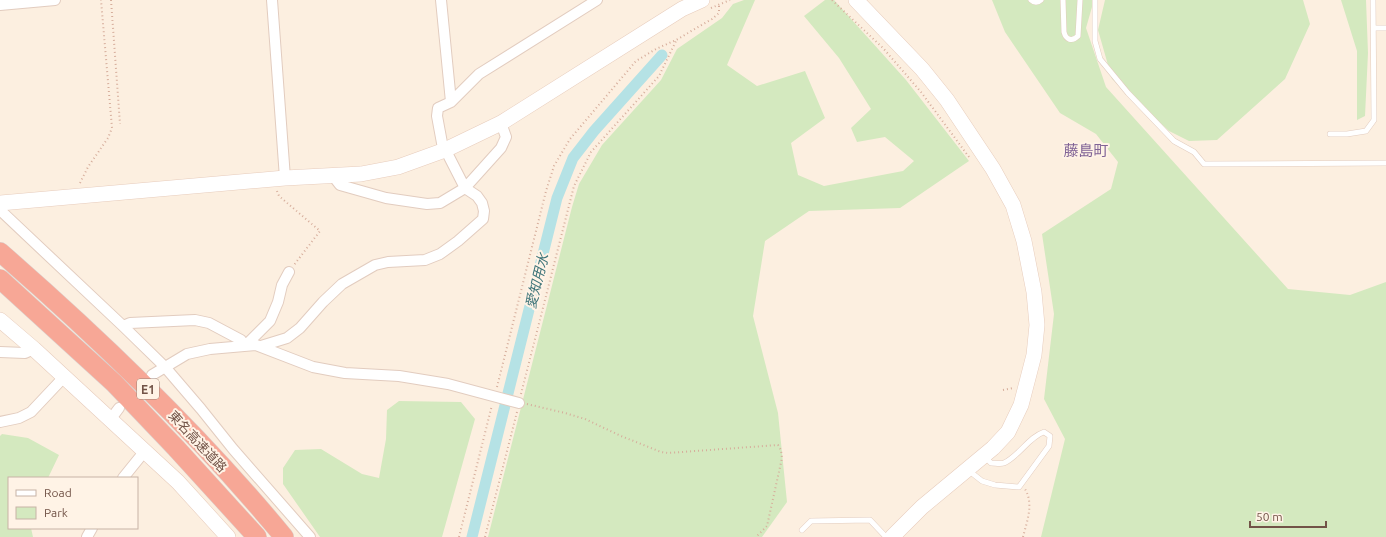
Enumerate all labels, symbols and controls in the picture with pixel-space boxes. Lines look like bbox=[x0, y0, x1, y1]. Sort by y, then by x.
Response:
district label: 藤島町 bbox=[1063, 142, 1109, 159]
water label: 愛知用水 bbox=[522, 250, 552, 310]
road number: E1 bbox=[137, 379, 159, 399]
street label: 東名高速道路 bbox=[166, 408, 230, 474]
legend bbox=[8, 477, 138, 529]
text: Road bbox=[44, 486, 72, 499]
scale bar bbox=[1250, 503, 1326, 529]
text: Park bbox=[44, 506, 68, 519]
text: 50 m bbox=[1256, 510, 1283, 523]

